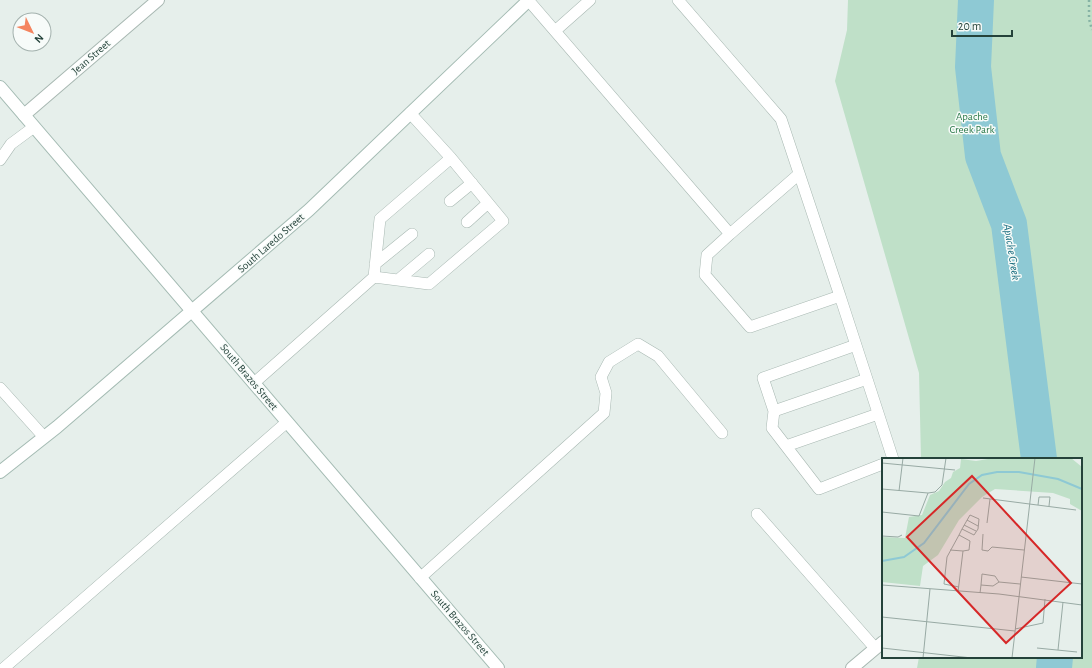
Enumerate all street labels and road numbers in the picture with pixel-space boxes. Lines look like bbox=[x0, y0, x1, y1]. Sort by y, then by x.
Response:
street label: Jean Street bbox=[70, 37, 113, 76]
street label: South Laredo Street bbox=[236, 211, 307, 275]
street label: South Brazos Street bbox=[218, 342, 280, 413]
street label: South Brazos Street bbox=[429, 588, 492, 658]

